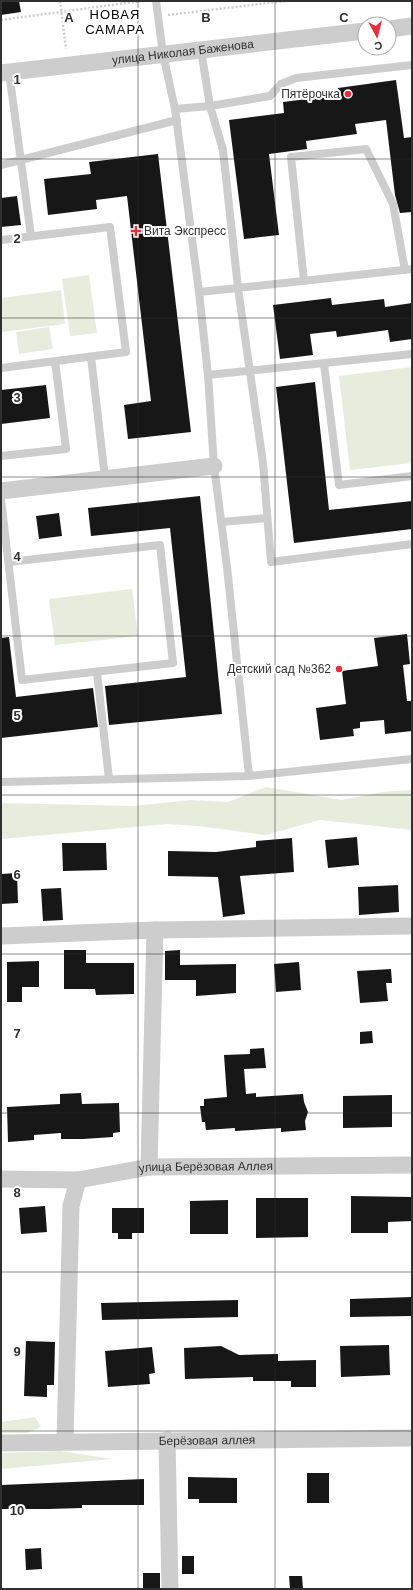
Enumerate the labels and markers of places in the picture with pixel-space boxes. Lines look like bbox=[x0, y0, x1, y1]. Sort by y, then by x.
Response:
place label: Пятёрочка bbox=[281, 87, 340, 101]
marker: Пятёрочка bbox=[343, 89, 353, 99]
place label: Вита Экспресс bbox=[144, 224, 226, 238]
marker: Вита Экспресс bbox=[131, 226, 141, 236]
place label: Детский сад №362 bbox=[227, 662, 331, 676]
marker: Детский сад №362 bbox=[334, 664, 344, 674]

